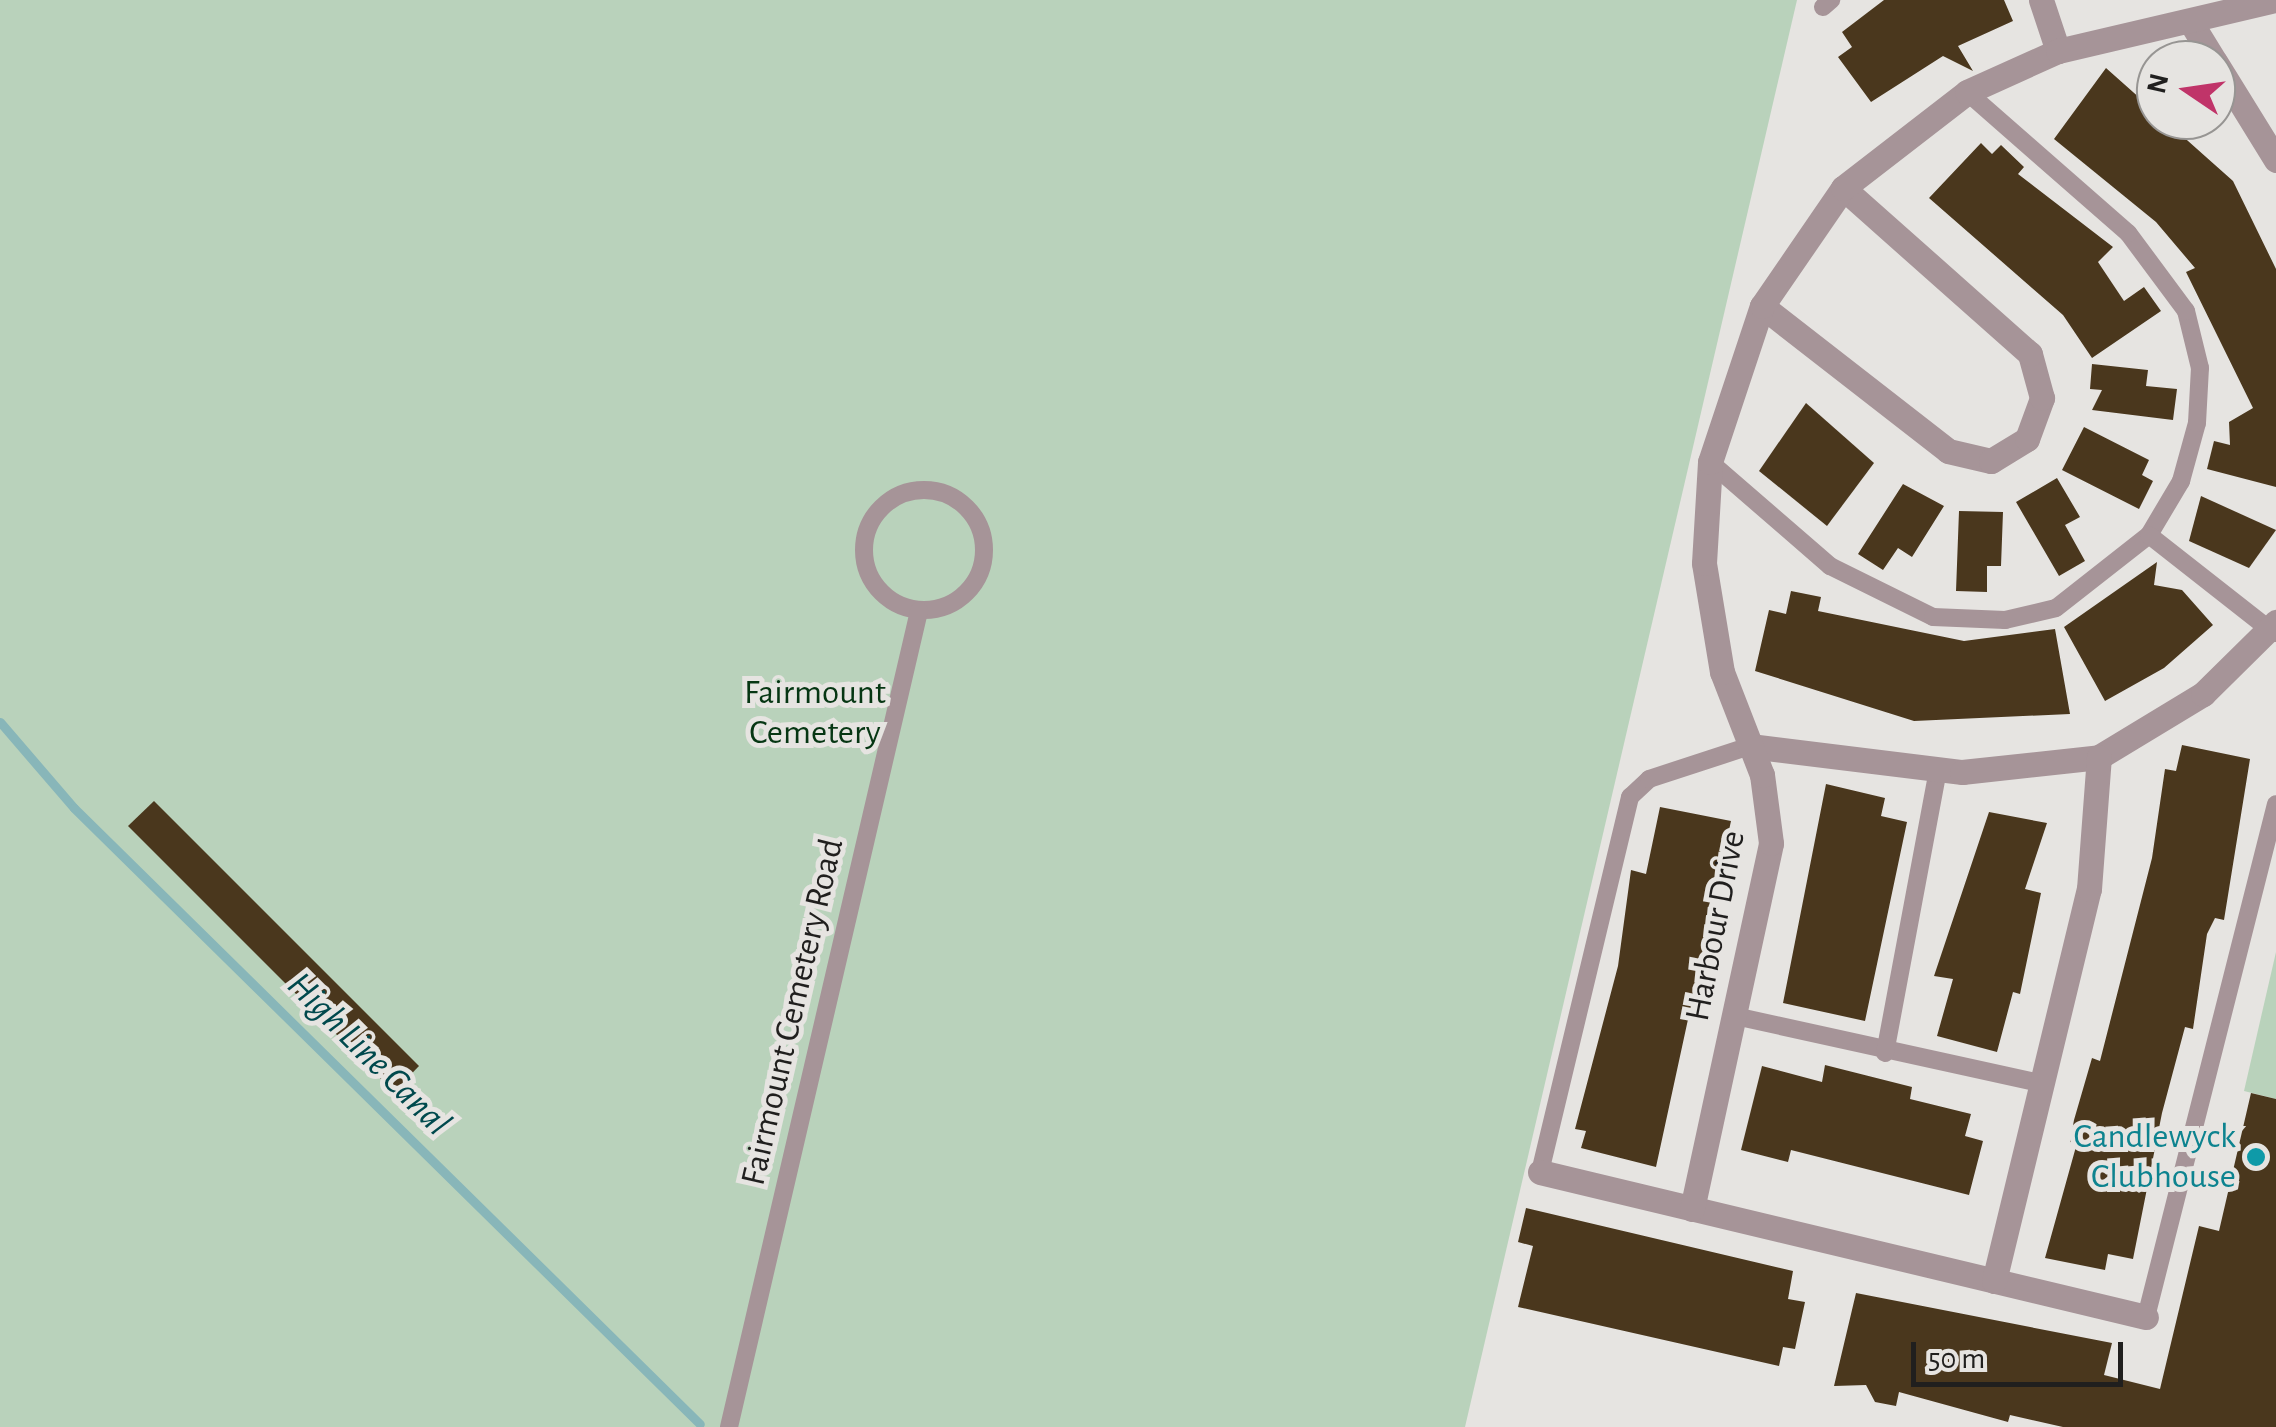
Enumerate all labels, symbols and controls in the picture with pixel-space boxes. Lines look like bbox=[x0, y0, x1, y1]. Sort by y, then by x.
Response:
north arrow bbox=[2136, 40, 2236, 140]
text: N bbox=[2143, 71, 2175, 96]
park label: Fairmount Cemetery bbox=[744, 672, 886, 754]
street label: Harbour Drive bbox=[1677, 827, 1755, 1025]
street label: Fairmount Cemetery Road bbox=[733, 835, 853, 1189]
water label: High Line Canal bbox=[277, 964, 459, 1146]
place label: Candlewyck Clubhouse bbox=[2074, 1116, 2236, 1198]
marker: Candlewyck Clubhouse bbox=[2245, 1146, 2267, 1168]
scale bar bbox=[1916, 1322, 2128, 1384]
text: 50 m bbox=[1928, 1344, 1985, 1374]

